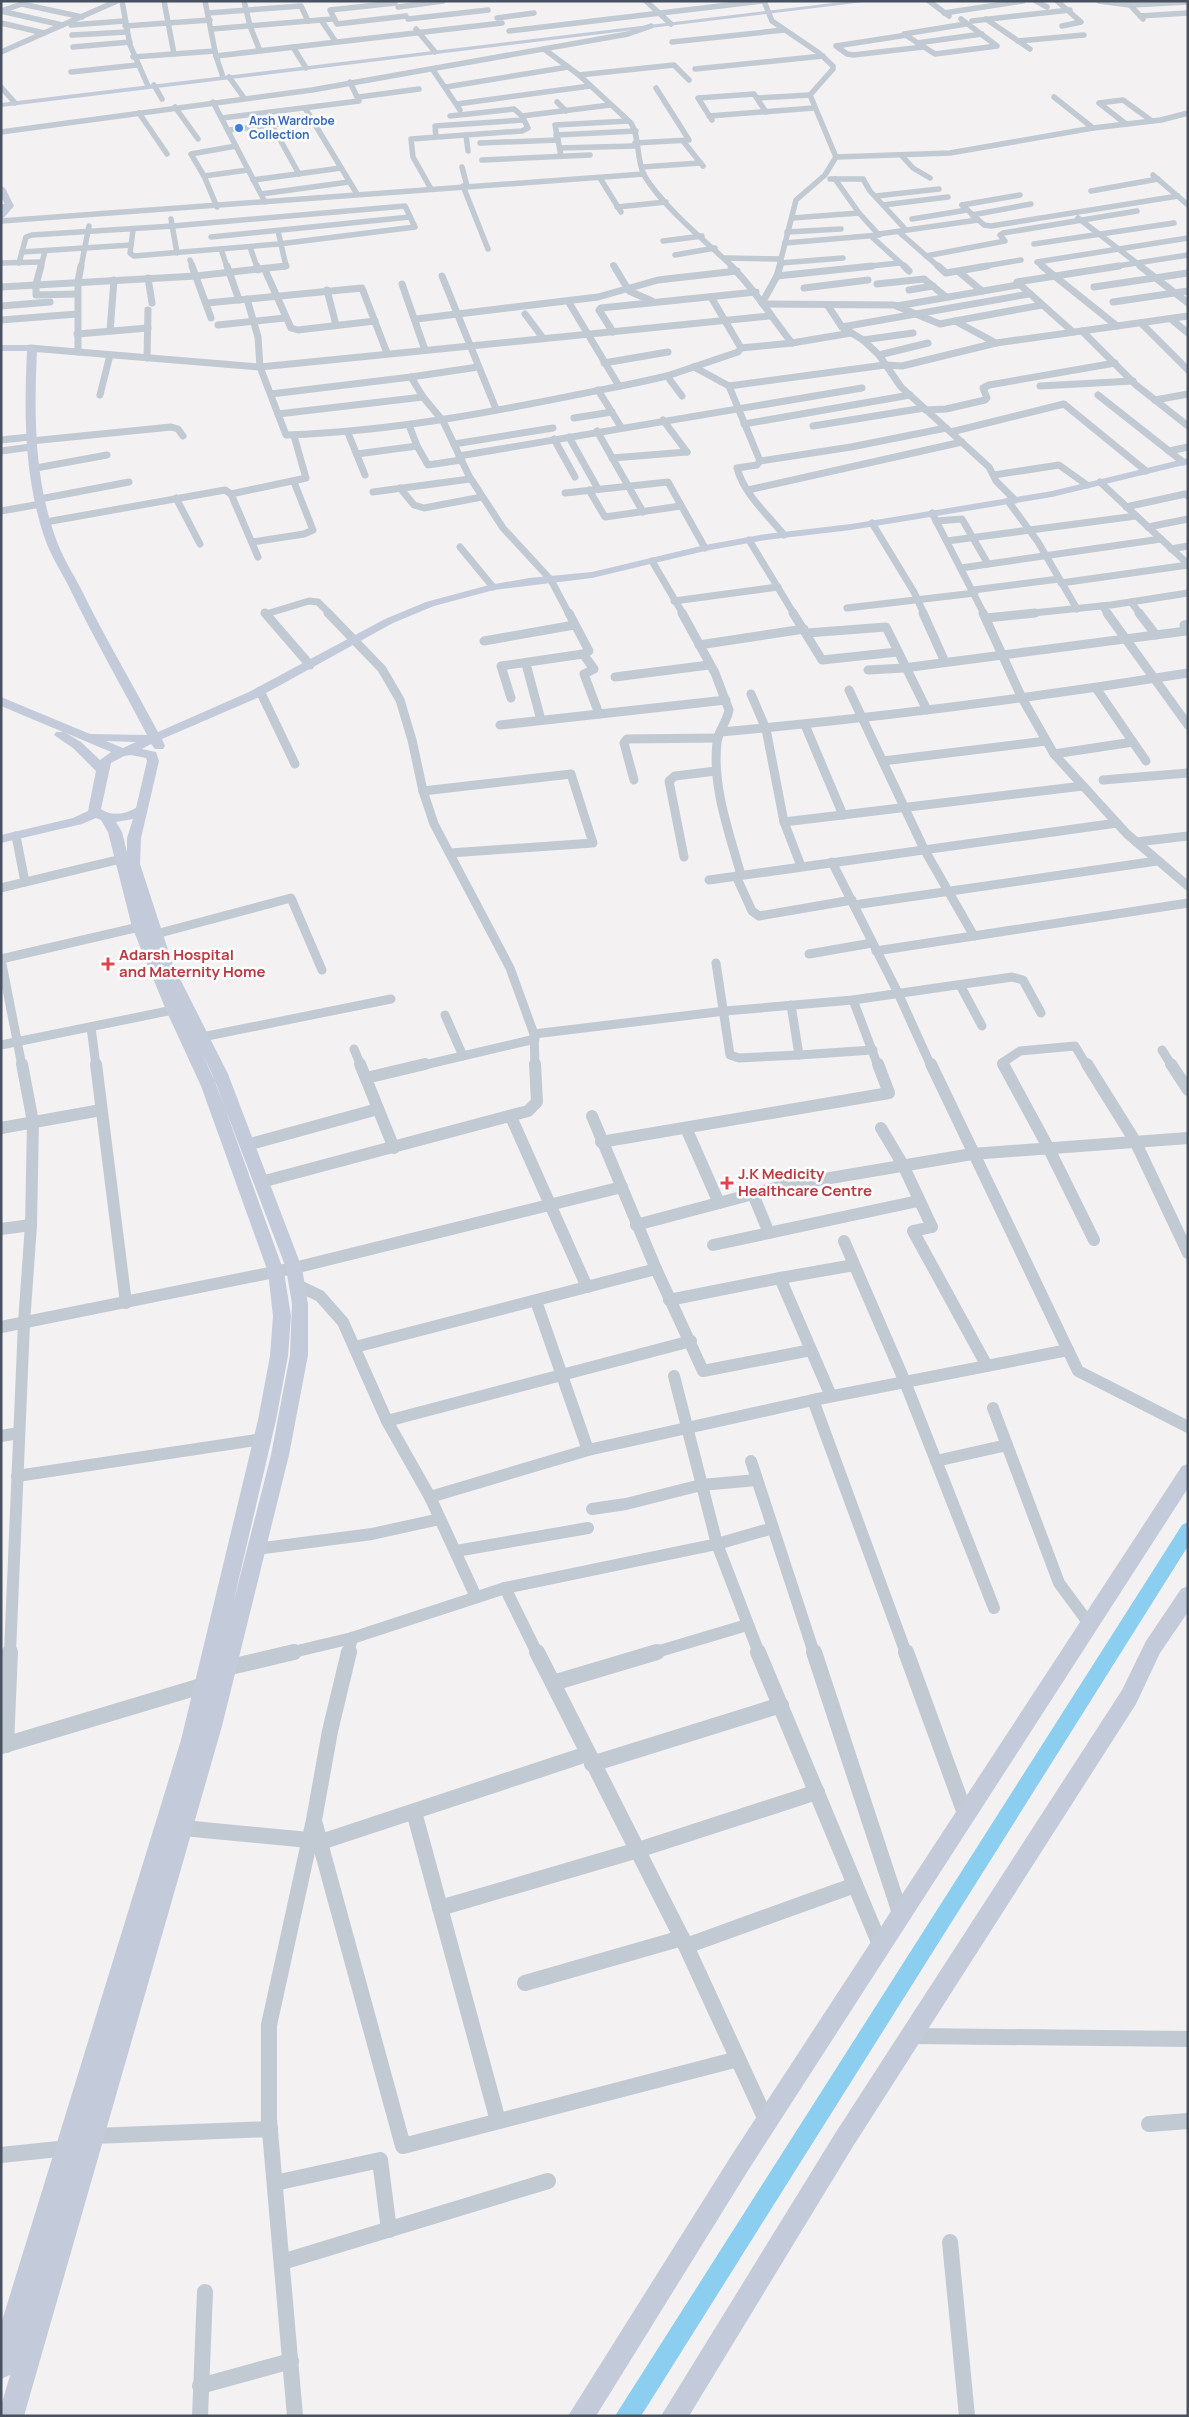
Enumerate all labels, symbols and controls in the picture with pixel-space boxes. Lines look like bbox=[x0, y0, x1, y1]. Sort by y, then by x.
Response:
place label: Arsh Wardrobe Collection bbox=[249, 112, 335, 143]
marker: Arsh Wardrobe Collection bbox=[233, 122, 245, 134]
place label: Adarsh Hospital and Maternity Home bbox=[119, 944, 265, 982]
marker: Adarsh Hospital and Maternity Home bbox=[101, 957, 115, 971]
place label: J.K Medicity Healthcare Centre bbox=[738, 1163, 872, 1201]
marker: J.K Medicity Healthcare Centre bbox=[720, 1176, 734, 1190]

